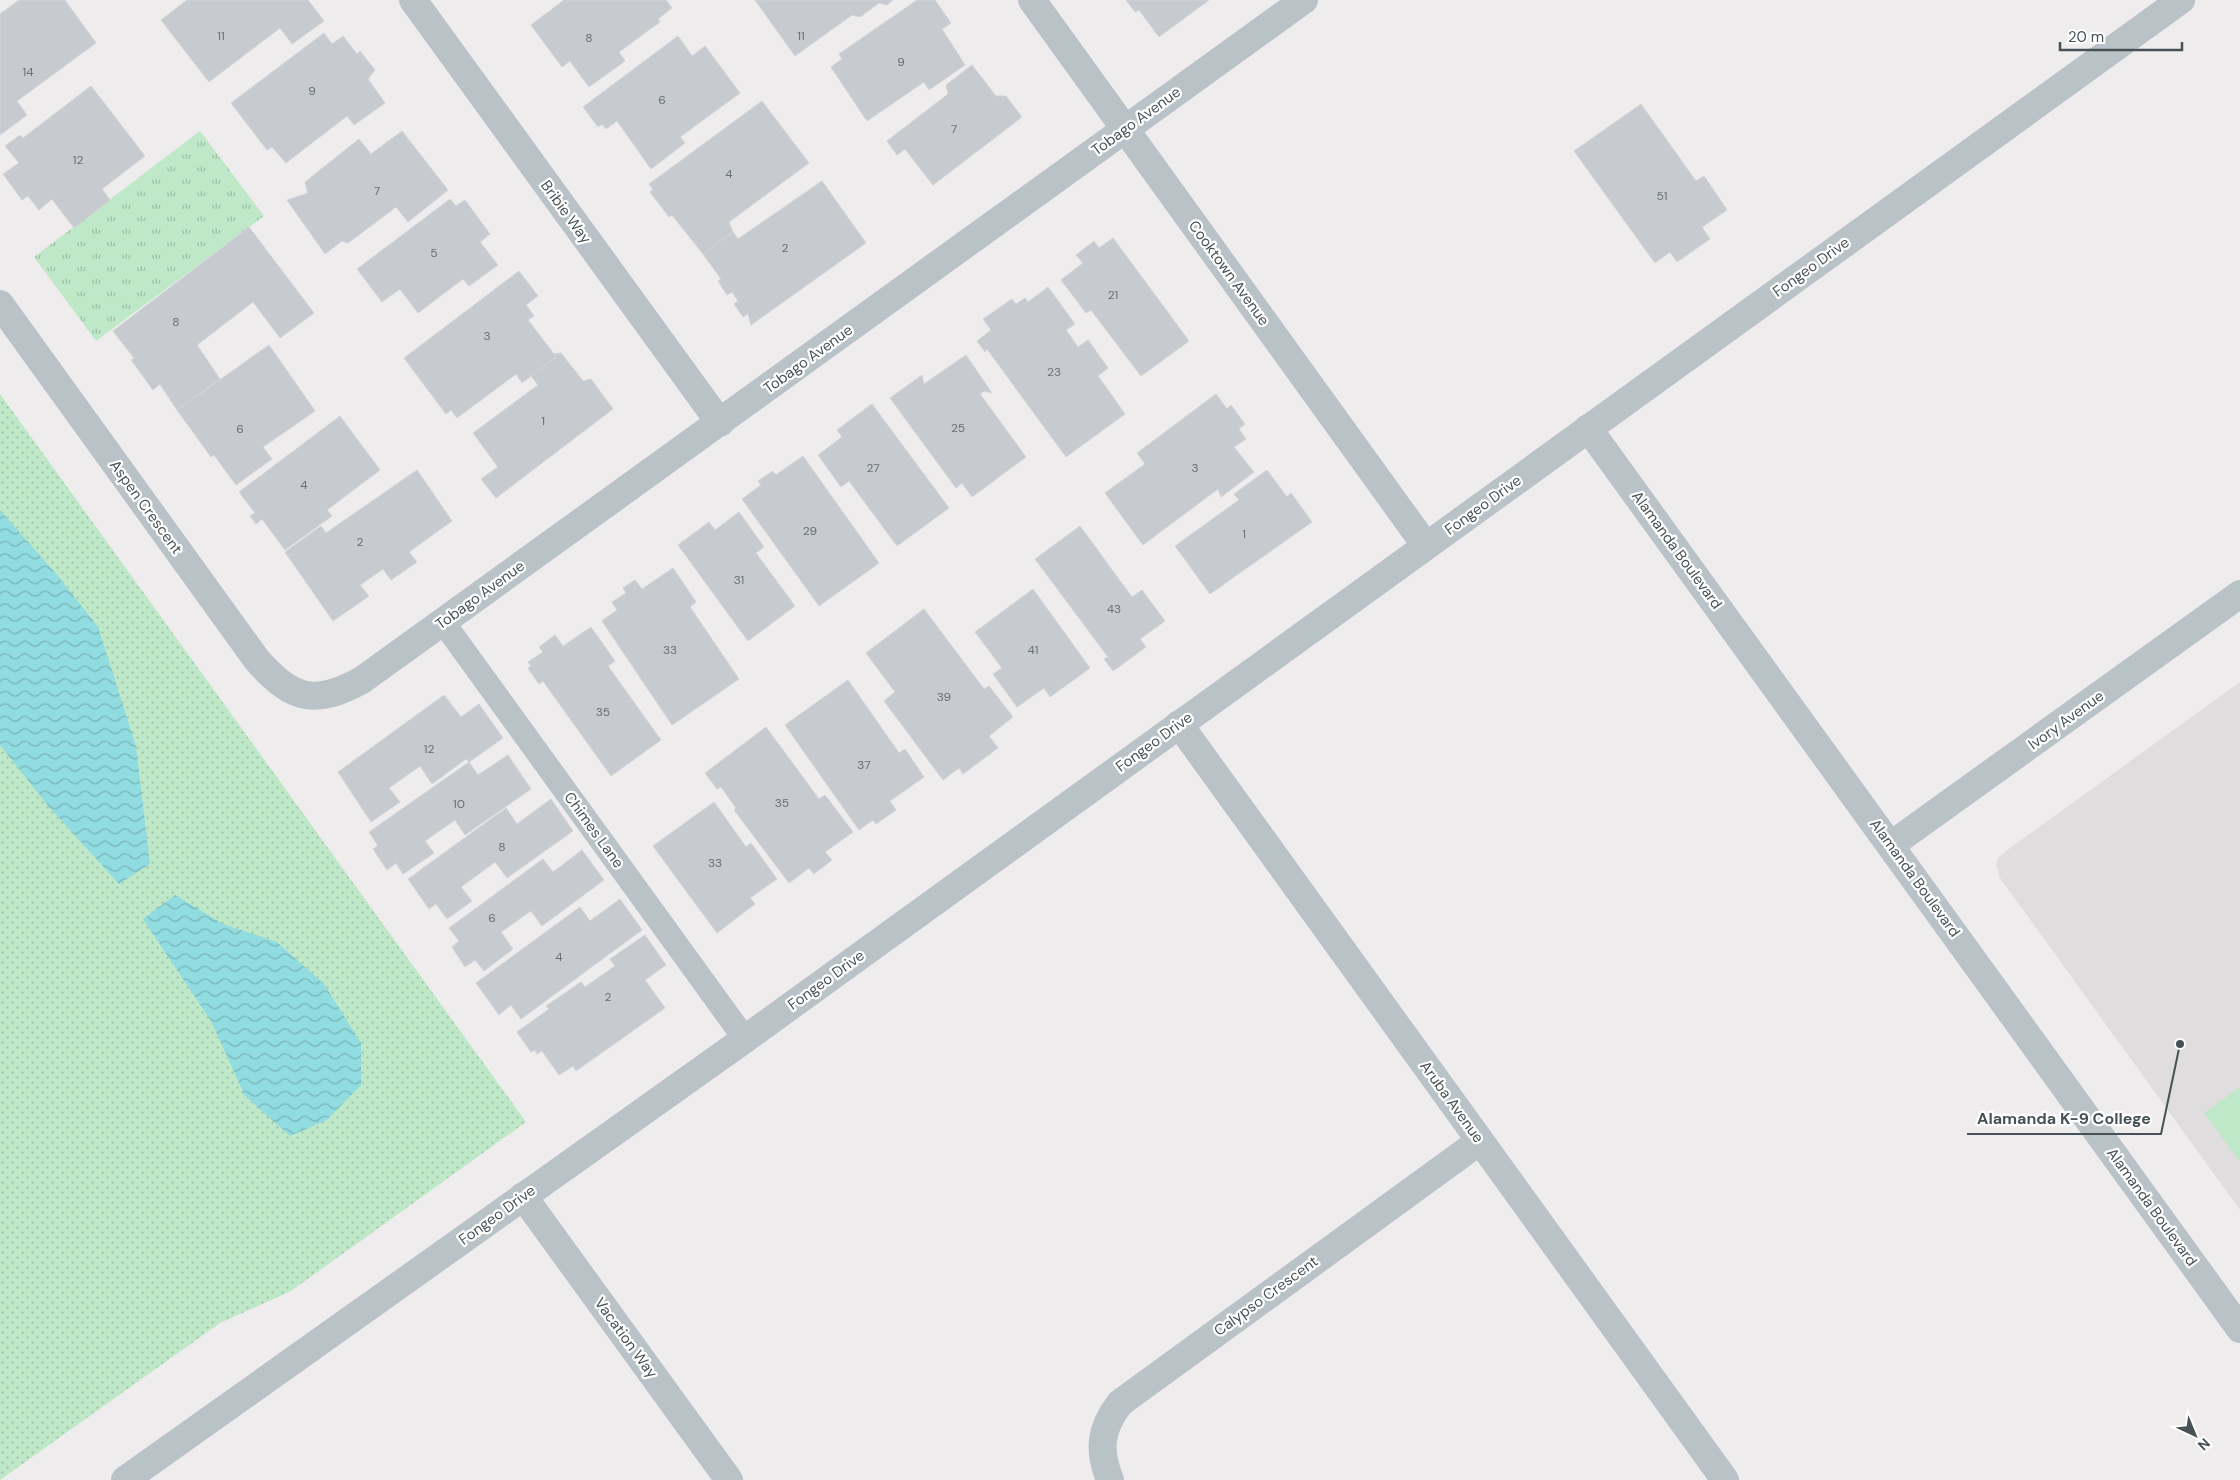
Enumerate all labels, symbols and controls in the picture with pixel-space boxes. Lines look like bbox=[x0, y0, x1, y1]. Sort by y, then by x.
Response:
scale bar bbox=[2060, 20, 2182, 52]
text: 20 m bbox=[2068, 27, 2104, 47]
house number: 11 bbox=[217, 28, 225, 44]
house number: 11 bbox=[797, 28, 805, 44]
house number: 8 bbox=[585, 30, 593, 46]
house number: 9 bbox=[897, 54, 905, 70]
house number: 14 bbox=[22, 64, 34, 80]
street label: Tobago Avenue bbox=[1087, 82, 1185, 160]
house number: 9 bbox=[308, 83, 316, 99]
house number: 6 bbox=[658, 92, 666, 108]
house number: 7 bbox=[951, 121, 957, 137]
house number: 12 bbox=[73, 152, 83, 168]
house number: 4 bbox=[725, 166, 733, 182]
street label: Bribie Way bbox=[536, 176, 596, 248]
house number: 7 bbox=[374, 183, 380, 199]
house number: 51 bbox=[1656, 188, 1668, 204]
street label: Cooktown Avenue bbox=[1184, 216, 1274, 330]
street label: Fongeo Drive bbox=[1769, 232, 1853, 302]
house number: 2 bbox=[782, 240, 789, 256]
house number: 5 bbox=[430, 245, 438, 261]
house number: 21 bbox=[1108, 287, 1118, 303]
house number: 8 bbox=[172, 314, 180, 330]
street label: Tobago Avenue bbox=[759, 320, 857, 398]
house number: 3 bbox=[483, 328, 491, 344]
house number: 23 bbox=[1047, 364, 1061, 380]
house number: 1 bbox=[541, 413, 545, 429]
house number: 25 bbox=[951, 420, 965, 436]
house number: 6 bbox=[236, 421, 244, 437]
street label: Aspen Crescent bbox=[105, 456, 187, 558]
house number: 27 bbox=[866, 460, 880, 476]
house number: 3 bbox=[1191, 460, 1199, 476]
street label: Fongeo Drive bbox=[1441, 470, 1525, 540]
house number: 4 bbox=[300, 477, 308, 493]
street label: Alamanda Boulevard bbox=[1627, 487, 1727, 613]
house number: 29 bbox=[803, 523, 817, 539]
house number: 1 bbox=[1242, 526, 1246, 542]
house number: 2 bbox=[357, 534, 364, 550]
street label: Tobago Avenue bbox=[431, 556, 529, 634]
house number: 31 bbox=[734, 572, 744, 588]
house number: 43 bbox=[1107, 601, 1121, 617]
house number: 33 bbox=[663, 642, 677, 658]
house number: 41 bbox=[1027, 642, 1039, 658]
street label: Ivory Avenue bbox=[2024, 686, 2108, 754]
house number: 39 bbox=[937, 689, 951, 705]
house number: 35 bbox=[596, 704, 610, 720]
street label: Fongeo Drive bbox=[1112, 707, 1196, 777]
house number: 12 bbox=[424, 741, 434, 757]
house number: 37 bbox=[857, 757, 871, 773]
street label: Chimes Lane bbox=[560, 788, 628, 872]
house number: 35 bbox=[775, 795, 789, 811]
house number: 10 bbox=[453, 796, 465, 812]
street label: Alamanda Boulevard bbox=[1865, 815, 1965, 941]
house number: 8 bbox=[498, 839, 506, 855]
house number: 33 bbox=[708, 855, 722, 871]
house number: 6 bbox=[488, 910, 496, 926]
street label: Fongeo Drive bbox=[784, 945, 868, 1015]
house number: 4 bbox=[555, 949, 563, 965]
house number: 2 bbox=[605, 989, 612, 1005]
street label: Aruba Avenue bbox=[1416, 1057, 1488, 1147]
callout: Alamanda K-9 College bbox=[1967, 1103, 2161, 1134]
text: Alamanda K-9 College bbox=[1977, 1108, 2151, 1129]
street label: Alamanda Boulevard bbox=[2102, 1144, 2202, 1270]
street label: Fongeo Drive bbox=[455, 1180, 539, 1250]
street label: Calypso Crescent bbox=[1210, 1251, 1322, 1341]
street label: Vacation Way bbox=[590, 1294, 662, 1383]
north arrow bbox=[2170, 1410, 2220, 1460]
text: N bbox=[2194, 1434, 2214, 1454]

